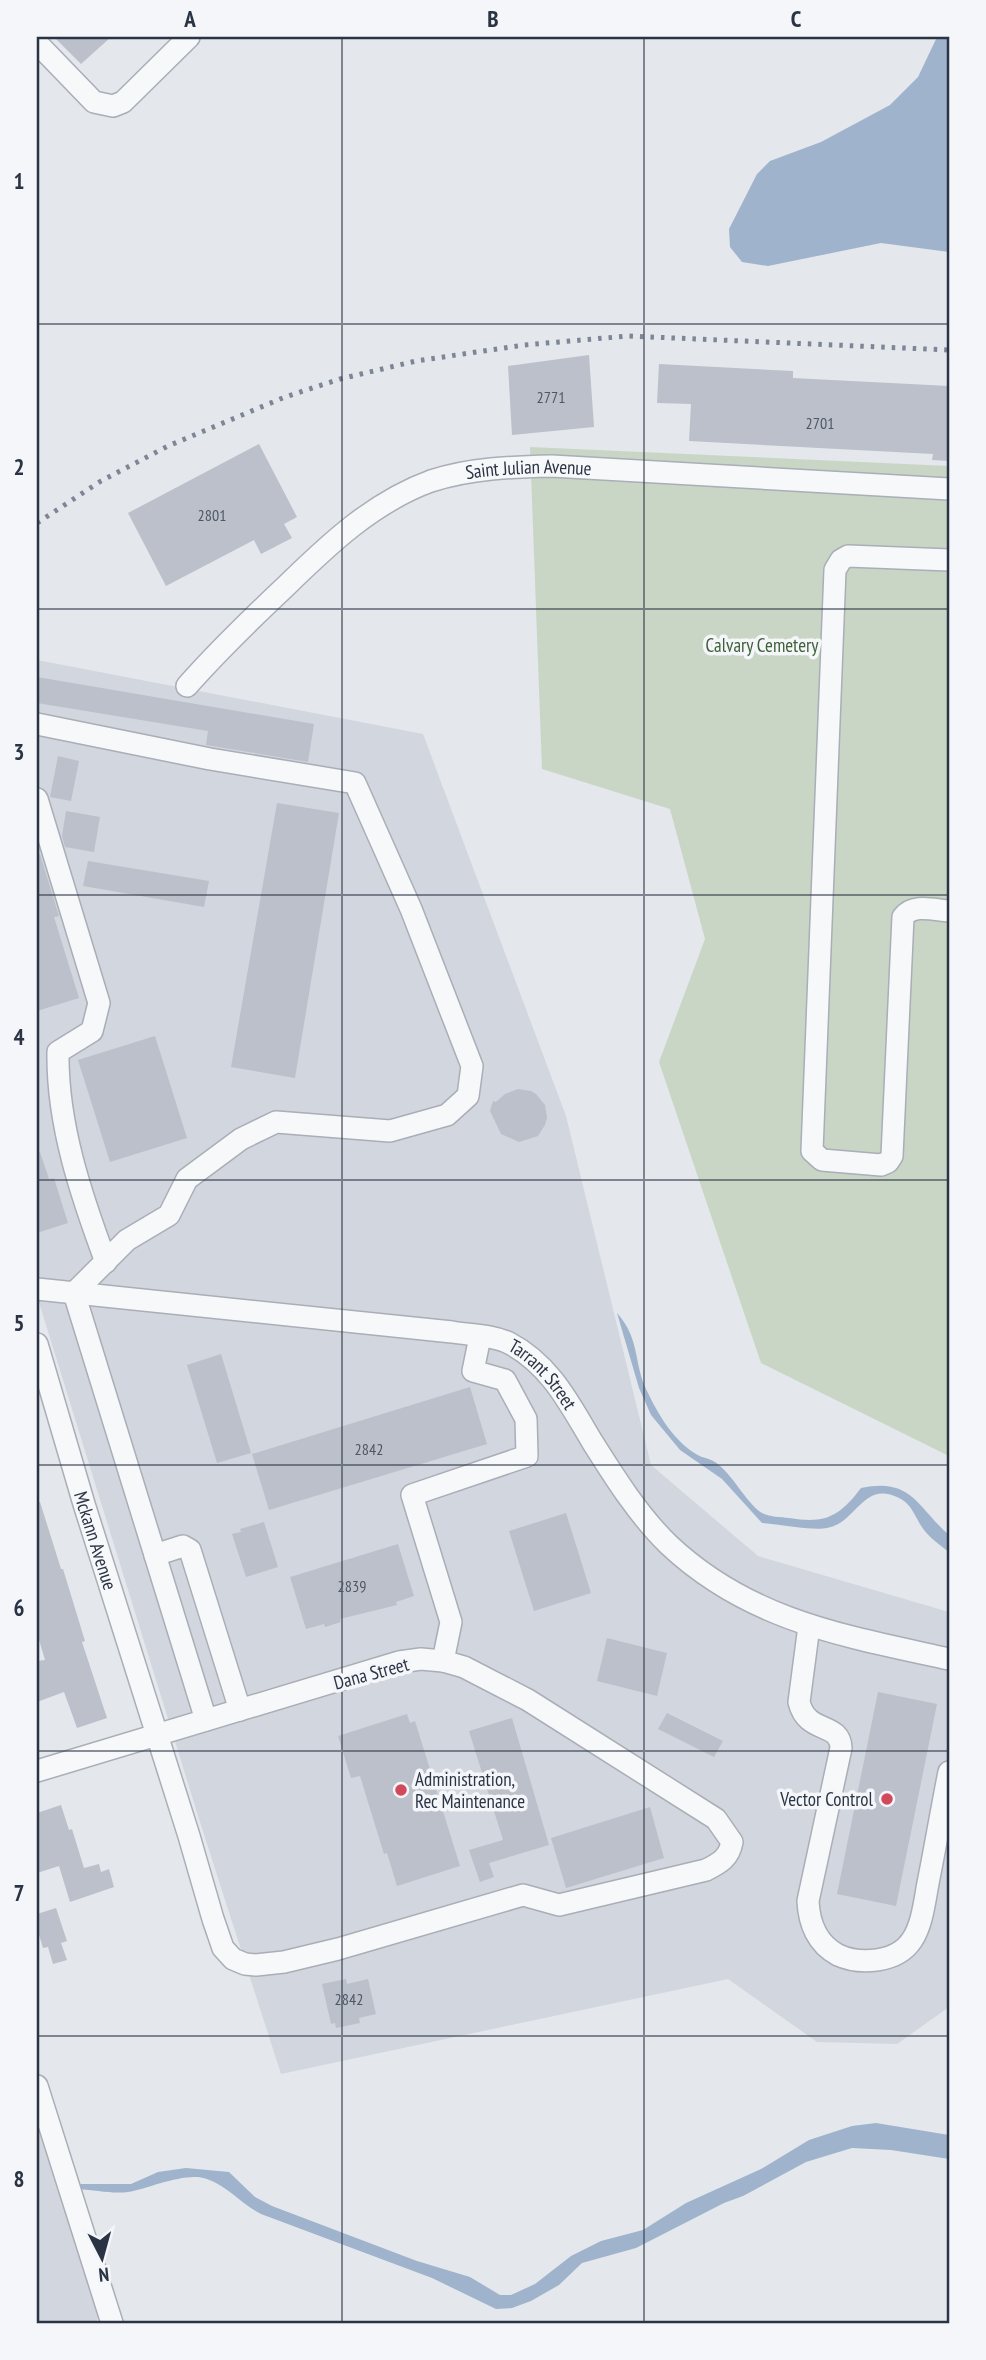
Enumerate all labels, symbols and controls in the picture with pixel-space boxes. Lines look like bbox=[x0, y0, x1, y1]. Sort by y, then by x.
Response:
text: A bbox=[183, 4, 196, 33]
text: B bbox=[487, 4, 499, 33]
text: C bbox=[791, 4, 802, 33]
text: 1 bbox=[14, 166, 25, 195]
house number: 2771 bbox=[537, 387, 565, 407]
house number: 2701 bbox=[806, 413, 834, 433]
text: 2 bbox=[14, 452, 25, 481]
street label: Saint Julian Avenue bbox=[464, 454, 592, 484]
house number: 2801 bbox=[198, 505, 226, 525]
park label: Calvary Cemetery bbox=[706, 633, 819, 657]
text: 3 bbox=[14, 737, 25, 766]
text: 4 bbox=[14, 1022, 25, 1051]
text: 5 bbox=[14, 1308, 25, 1337]
street label: Tarrant Street bbox=[505, 1333, 582, 1415]
house number: 2842 bbox=[355, 1439, 383, 1459]
street label: Mckann Avenue bbox=[69, 1488, 122, 1593]
house number: 2839 bbox=[338, 1576, 366, 1596]
text: 6 bbox=[14, 1593, 25, 1622]
street label: Dana Street bbox=[331, 1651, 412, 1695]
place label: Administration, Rec Maintenance bbox=[415, 1767, 525, 1813]
marker: Administration, Rec Maintenance bbox=[393, 1782, 409, 1798]
place label: Vector Control bbox=[779, 1787, 874, 1811]
marker: Vector Control bbox=[879, 1791, 895, 1807]
text: 7 bbox=[14, 1878, 25, 1907]
house number: 2842 bbox=[335, 1989, 363, 2009]
text: 8 bbox=[14, 2164, 25, 2193]
north arrow bbox=[66, 2224, 136, 2294]
text: N bbox=[97, 2262, 110, 2287]

